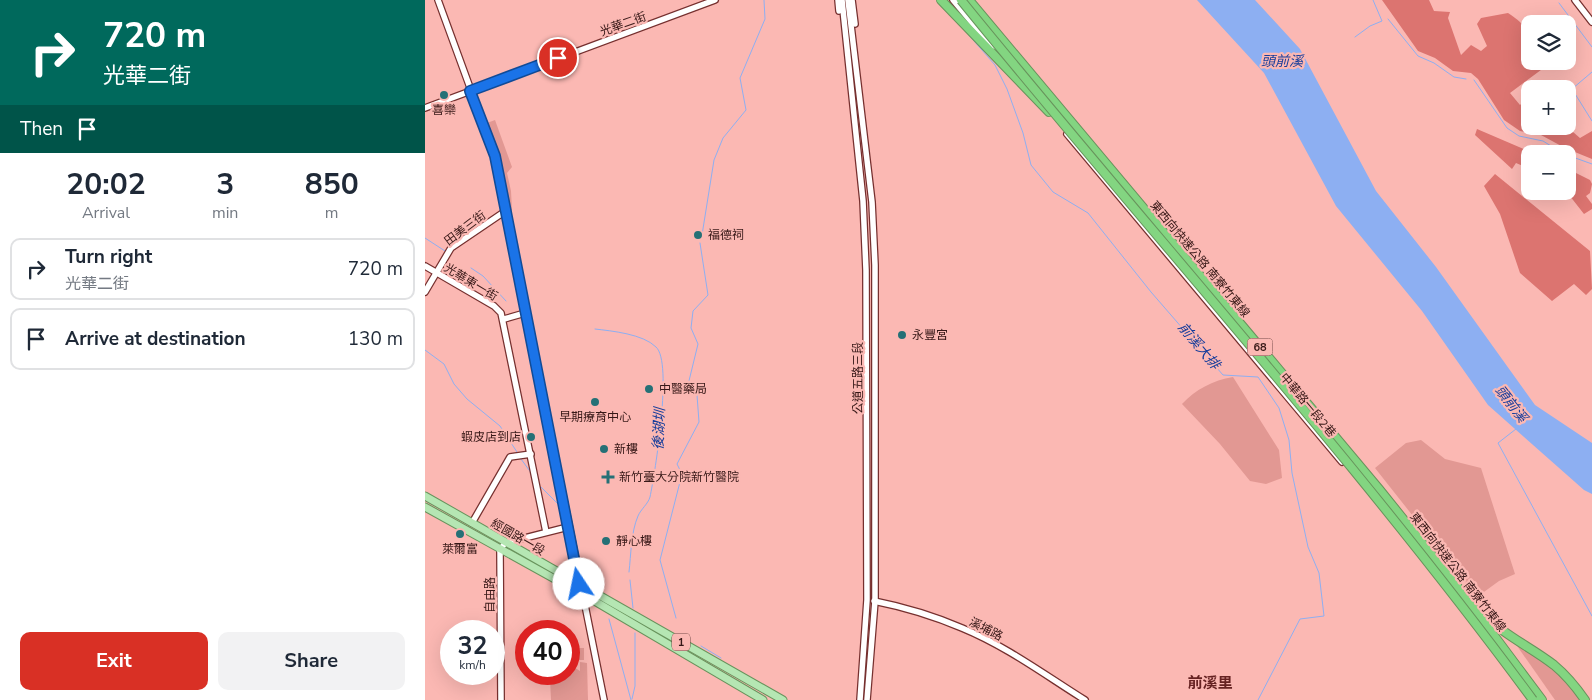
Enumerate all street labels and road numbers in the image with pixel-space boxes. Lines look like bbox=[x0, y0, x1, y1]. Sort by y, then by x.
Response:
street label: 光華二街 bbox=[598, 8, 648, 40]
street label: 東西向快速公路 南寮竹東線 bbox=[1147, 198, 1253, 320]
street label: 田美三街 bbox=[441, 207, 489, 249]
street label: 光華東一街 bbox=[441, 260, 501, 304]
road number: 68 bbox=[1247, 338, 1273, 356]
street label: 公道五路三段 bbox=[850, 342, 866, 414]
street label: 中華路一段2巷 bbox=[1276, 370, 1340, 440]
street label: 東西向快速公路 南寮竹東線 bbox=[1406, 509, 1510, 635]
street label: 經國路一段 bbox=[488, 515, 548, 559]
street label: 自由路 bbox=[482, 577, 498, 613]
street label: 溪埔路 bbox=[966, 614, 1006, 644]
road number: 1 bbox=[672, 634, 690, 650]

